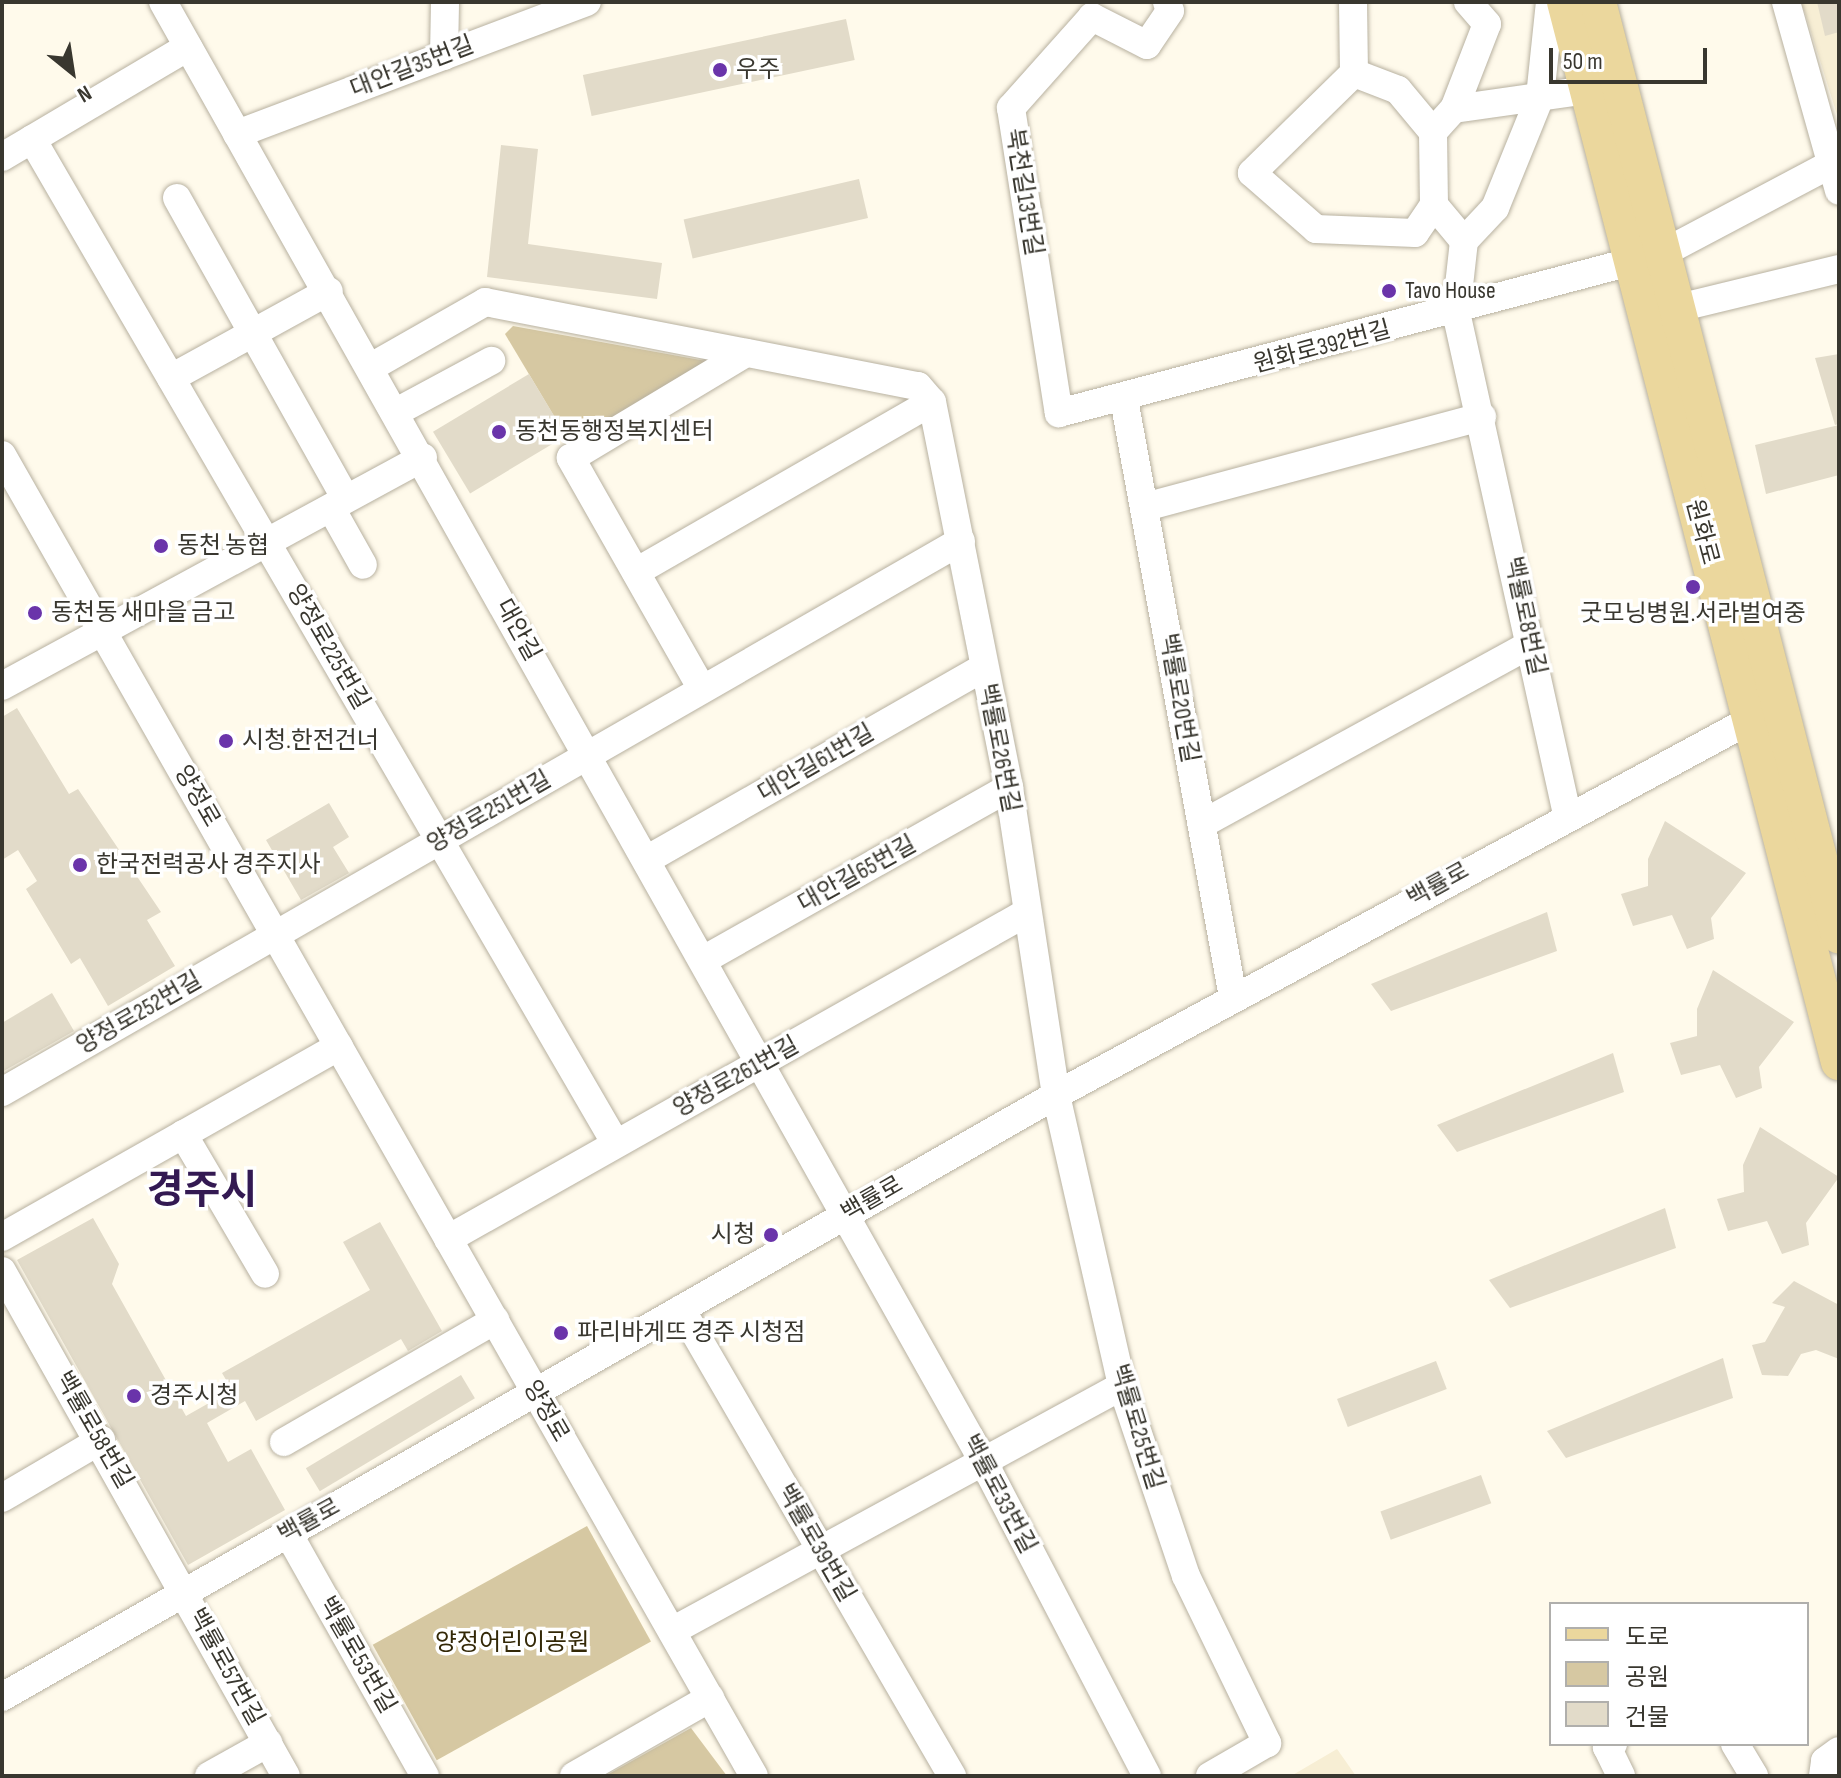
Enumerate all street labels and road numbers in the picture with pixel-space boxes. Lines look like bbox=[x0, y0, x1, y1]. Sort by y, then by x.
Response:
street label: 대안길35번길 bbox=[346, 30, 478, 104]
street label: 북천길13번길 bbox=[1000, 126, 1048, 258]
street label: 원화로392번길 bbox=[1250, 315, 1394, 379]
street label: 원화로 bbox=[1680, 496, 1724, 568]
street label: 백률로8번길 bbox=[1498, 554, 1552, 678]
street label: 양정로225번길 bbox=[281, 579, 375, 715]
street label: 대안길 bbox=[489, 594, 547, 666]
street label: 백률로20번길 bbox=[1153, 631, 1205, 765]
street label: 백률로26번길 bbox=[972, 681, 1026, 815]
street label: 대안길61번길 bbox=[753, 718, 879, 808]
street label: 양정로 bbox=[168, 760, 226, 832]
street label: 양정로251번길 bbox=[422, 765, 556, 859]
street label: 대안길65번길 bbox=[793, 830, 921, 918]
street label: 백률로 bbox=[1402, 856, 1474, 914]
street label: 양정로252번길 bbox=[71, 966, 207, 1060]
street label: 양정로261번길 bbox=[668, 1031, 804, 1123]
street label: 백률로 bbox=[836, 1170, 908, 1228]
street label: 백률로25번길 bbox=[1104, 1361, 1170, 1493]
street label: 백률로58번길 bbox=[49, 1366, 139, 1494]
street label: 양정로 bbox=[517, 1375, 575, 1447]
street label: 백률로33번길 bbox=[956, 1430, 1042, 1558]
street label: 백률로39번길 bbox=[771, 1479, 861, 1607]
street label: 백률로 bbox=[273, 1492, 345, 1550]
street label: 백률로53번길 bbox=[312, 1591, 402, 1719]
street label: 백률로57번길 bbox=[182, 1603, 270, 1731]

